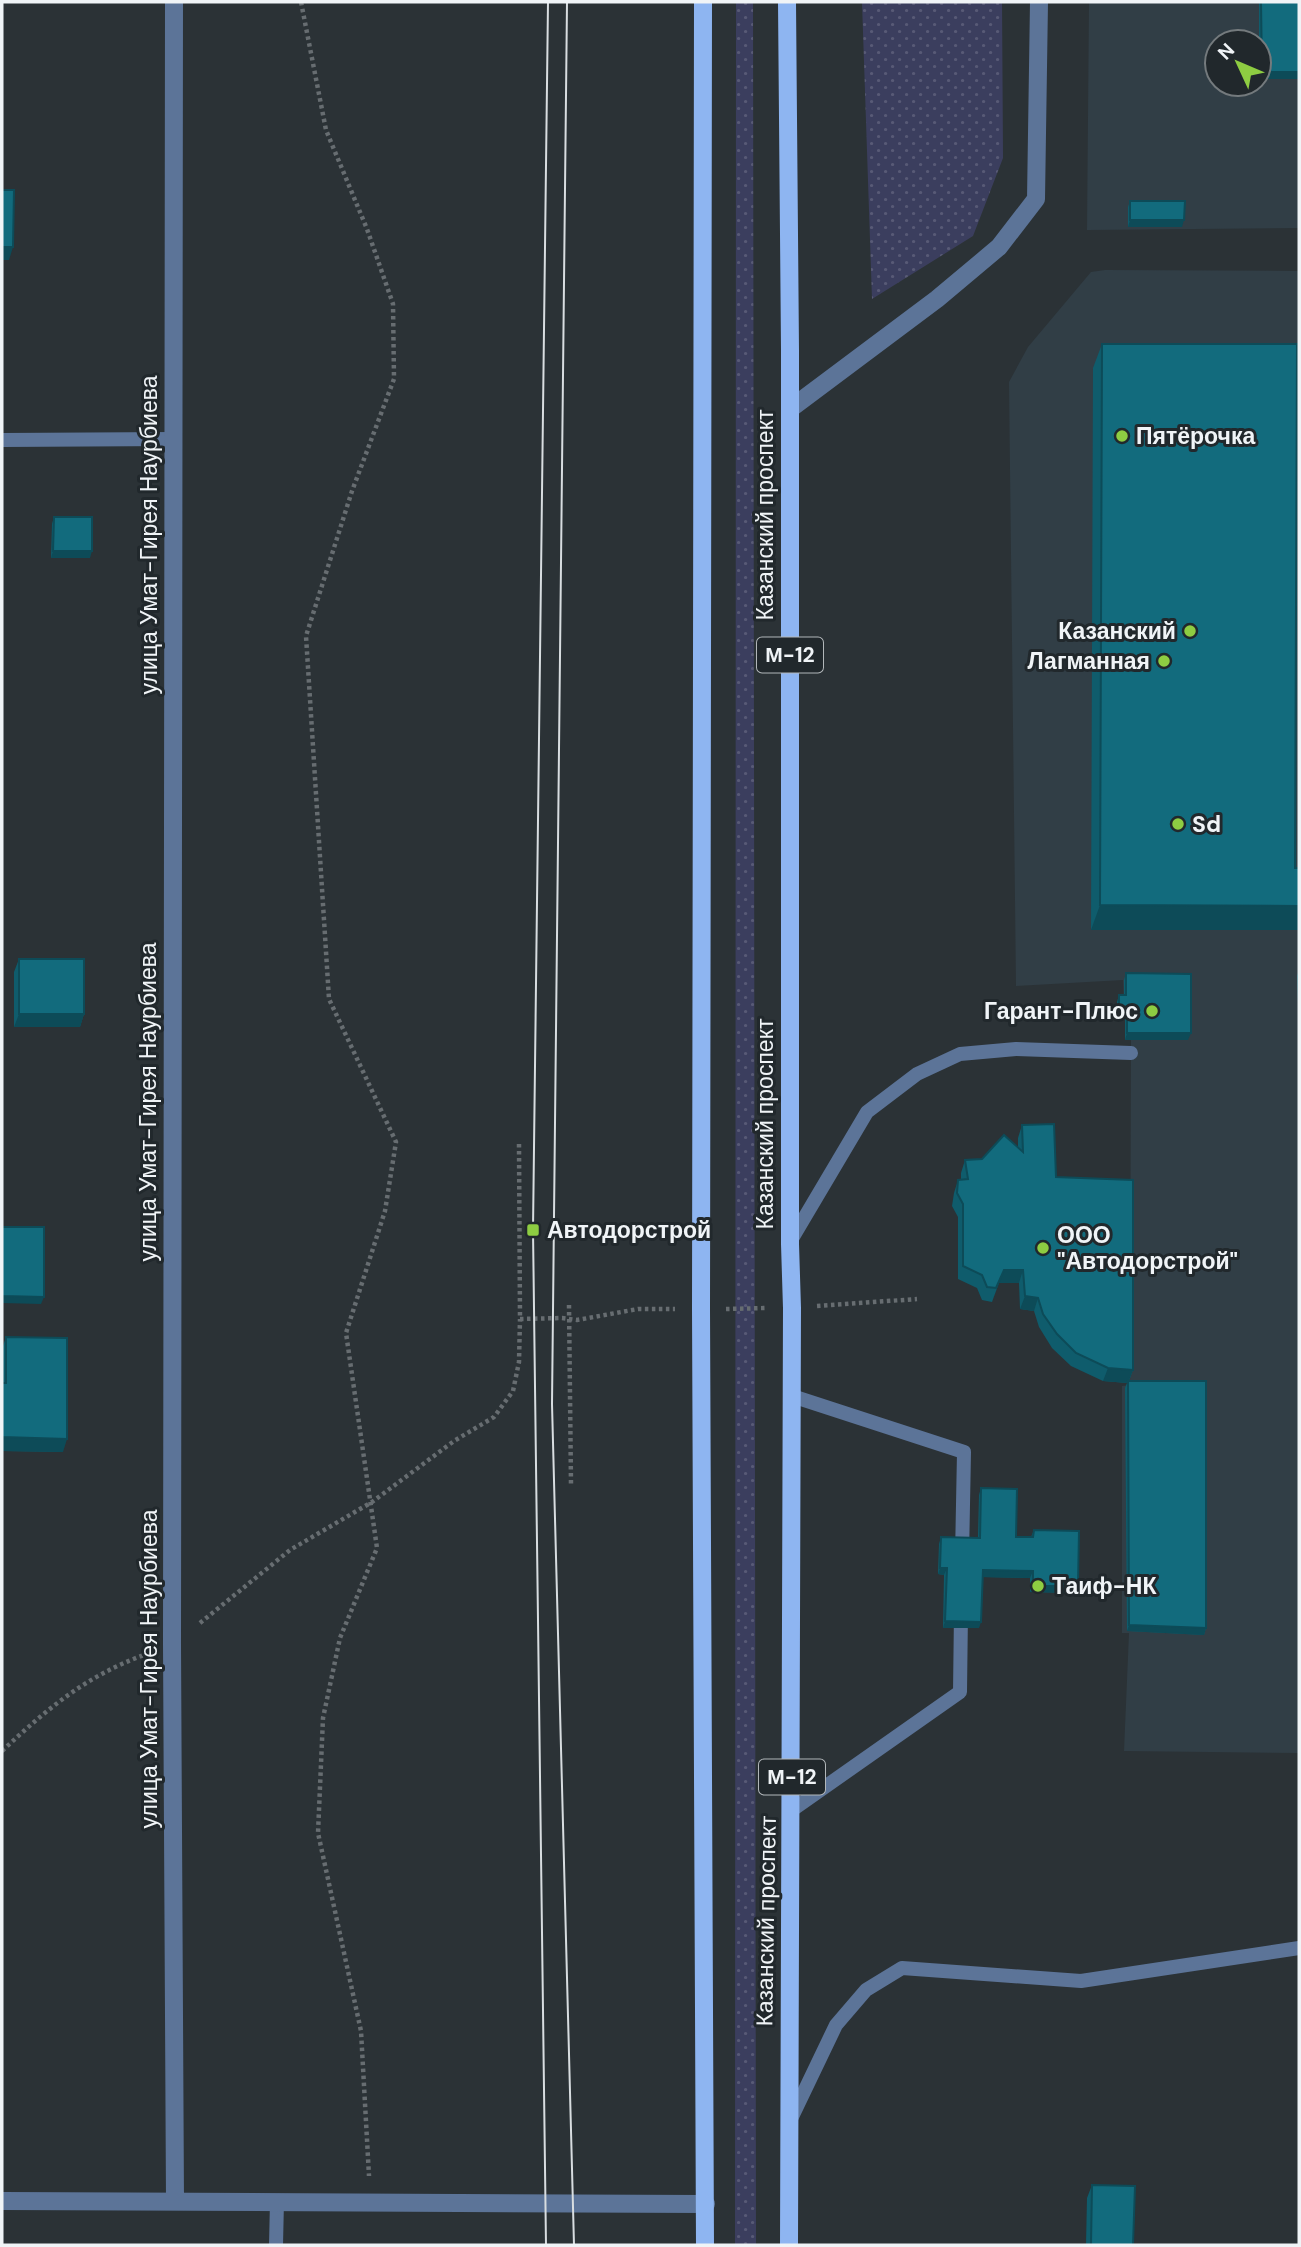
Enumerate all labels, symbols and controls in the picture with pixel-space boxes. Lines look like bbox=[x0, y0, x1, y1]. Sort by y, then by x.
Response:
north arrow bbox=[1203, 28, 1273, 98]
text: N bbox=[1212, 38, 1240, 65]
street label: улица Умат-Гирея Наурбиева bbox=[134, 375, 164, 694]
street label: Казанский проспект bbox=[750, 409, 780, 620]
place label: Пятёрочка bbox=[1136, 421, 1255, 451]
marker: Пятёрочка bbox=[1114, 428, 1130, 444]
place label: Казанский bbox=[1058, 616, 1176, 646]
marker: Казанский bbox=[1182, 623, 1198, 639]
road number: М-12 bbox=[757, 638, 823, 672]
place label: Лагманная bbox=[1027, 646, 1150, 676]
marker: Лагманная bbox=[1156, 653, 1172, 669]
place label: Sd bbox=[1192, 809, 1221, 839]
marker: Sd bbox=[1170, 816, 1186, 832]
street label: улица Умат-Гирея Наурбиева bbox=[133, 942, 163, 1261]
place label: Гарант-Плюс bbox=[984, 996, 1138, 1026]
marker: Гарант-Плюс bbox=[1144, 1003, 1160, 1019]
street label: Казанский проспект bbox=[750, 1018, 780, 1229]
place label: Автодорстрой bbox=[547, 1215, 711, 1245]
place label: ООО "Автодорстрой" bbox=[1057, 1220, 1238, 1276]
marker: Автодорстрой bbox=[525, 1222, 541, 1238]
marker: ООО "Автодорстрой" bbox=[1035, 1240, 1051, 1256]
street label: улица Умат-Гирея Наурбиева bbox=[134, 1509, 164, 1828]
place label: Таиф-НК bbox=[1052, 1571, 1157, 1601]
marker: Таиф-НК bbox=[1030, 1578, 1046, 1594]
road number: М-12 bbox=[759, 1760, 825, 1795]
street label: Казанский проспект bbox=[749, 1815, 783, 2027]

